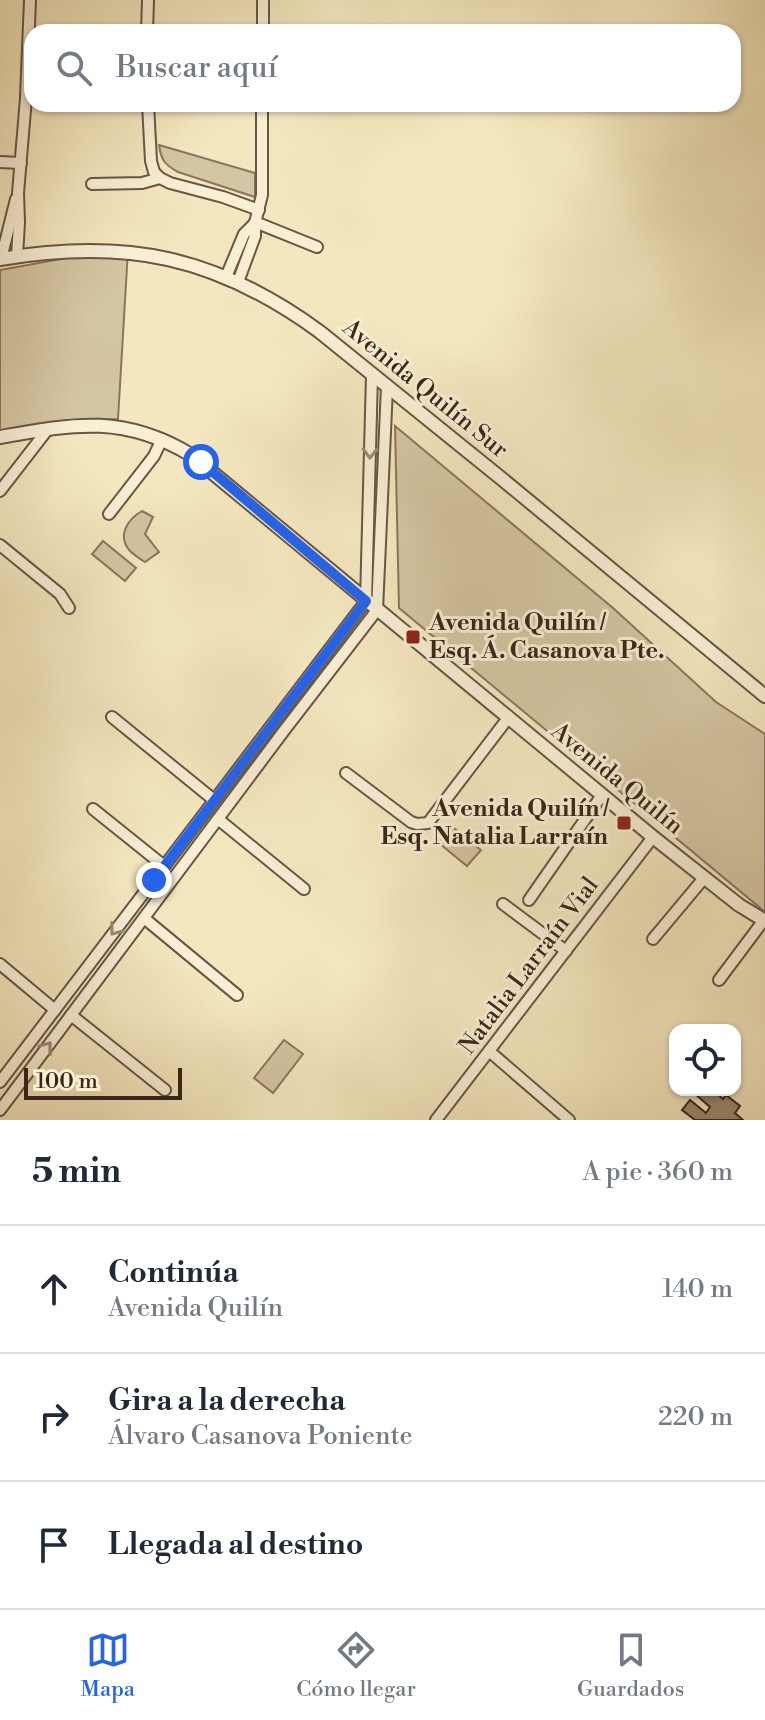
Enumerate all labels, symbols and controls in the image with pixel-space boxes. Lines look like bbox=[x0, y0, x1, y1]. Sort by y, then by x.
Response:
search box bbox=[24, 24, 741, 112]
icon: search bbox=[52, 46, 96, 90]
text: Buscar aquí bbox=[116, 49, 278, 87]
street label: Avenida Quilín Sur bbox=[335, 312, 514, 465]
route start bbox=[183, 444, 219, 480]
one-way arrow bbox=[361, 447, 379, 460]
place label: Avenida Quilín / Esq. Á. Casanova Pte. bbox=[428, 608, 665, 666]
marker: Avenida Quilín / Esq. Á. Casanova Pte. bbox=[404, 628, 422, 646]
street label: Avenida Quilín bbox=[544, 716, 689, 842]
place label: Avenida Quilín / Esq. Natalia Larraín bbox=[380, 794, 609, 852]
marker: Avenida Quilín / Esq. Natalia Larraín bbox=[615, 814, 633, 832]
route end bbox=[136, 862, 172, 898]
street label: Natalia Larraín Vial bbox=[453, 871, 605, 1061]
one-way arrow bbox=[111, 921, 125, 936]
map controls bbox=[669, 1024, 741, 1096]
button: locate bbox=[669, 1024, 741, 1096]
one-way arrow bbox=[37, 1041, 51, 1056]
scale bar bbox=[24, 1064, 182, 1100]
text: 100 m bbox=[36, 1068, 98, 1095]
text: 5 min bbox=[32, 1151, 121, 1193]
text: A pie · 360 m bbox=[583, 1156, 733, 1188]
text: Continúa bbox=[108, 1254, 239, 1292]
icon: ahead bbox=[32, 1267, 76, 1311]
text: 140 m bbox=[662, 1273, 733, 1305]
text: Avenida Quilín bbox=[108, 1292, 283, 1324]
text: Gira a la derecha bbox=[108, 1382, 345, 1420]
icon: right bbox=[32, 1395, 76, 1439]
text: 220 m bbox=[658, 1401, 733, 1433]
text: Álvaro Casanova Poniente bbox=[108, 1420, 413, 1452]
icon: arrive bbox=[32, 1523, 76, 1567]
text: Llegada al destino bbox=[108, 1526, 363, 1564]
tab: Mapa bbox=[81, 1628, 135, 1703]
tab: Cómo llegar bbox=[296, 1628, 416, 1703]
tab: Guardados bbox=[577, 1628, 684, 1703]

